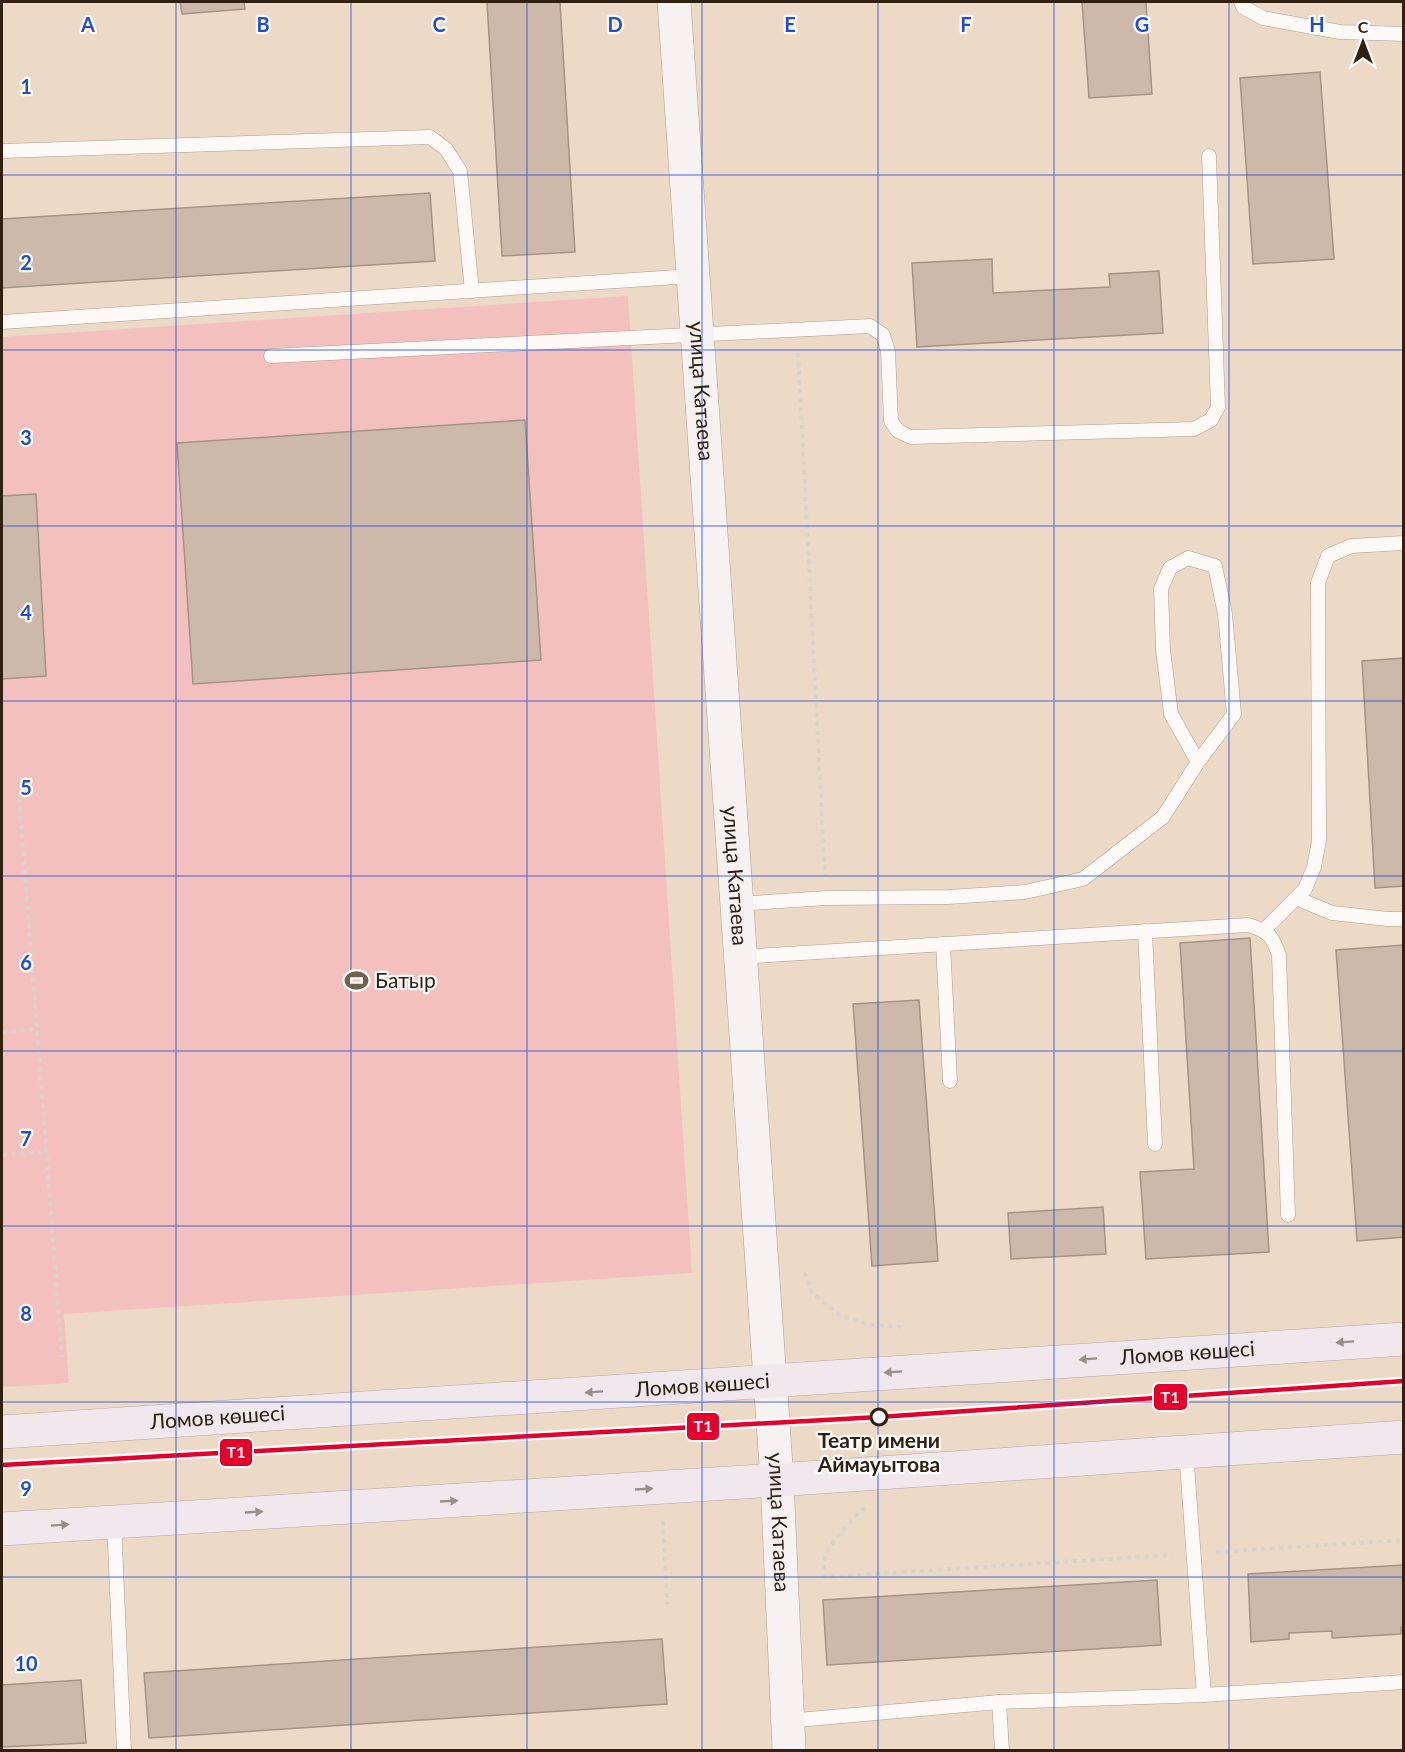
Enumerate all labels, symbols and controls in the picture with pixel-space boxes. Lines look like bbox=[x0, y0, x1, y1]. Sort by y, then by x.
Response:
text: A bbox=[80, 12, 95, 36]
text: B bbox=[256, 12, 270, 36]
text: C bbox=[432, 12, 446, 36]
text: D bbox=[607, 12, 623, 36]
text: E bbox=[784, 12, 796, 36]
text: F bbox=[960, 12, 972, 36]
text: G bbox=[1135, 12, 1149, 36]
text: H bbox=[1309, 12, 1325, 36]
north arrow bbox=[1333, 12, 1393, 72]
text: С bbox=[1358, 17, 1369, 36]
text: 1 bbox=[20, 74, 32, 98]
text: 2 bbox=[20, 250, 32, 274]
street label: улица Катаева bbox=[685, 320, 720, 462]
text: 3 bbox=[20, 425, 32, 449]
text: 4 bbox=[20, 600, 32, 624]
text: 5 bbox=[20, 775, 32, 799]
street label: улица Катаева bbox=[719, 805, 754, 946]
text: 6 bbox=[20, 950, 32, 974]
place label: Батыр bbox=[375, 967, 436, 992]
sports icon: Батыр bbox=[344, 968, 370, 994]
text: 7 bbox=[20, 1126, 32, 1150]
text: 8 bbox=[20, 1301, 32, 1325]
street label: Ломов көшесі bbox=[1118, 1335, 1256, 1369]
one-way arrow bbox=[1336, 1338, 1355, 1347]
one-way arrow bbox=[1078, 1355, 1097, 1364]
street label: Ломов көшесі bbox=[633, 1367, 771, 1401]
one-way arrow bbox=[884, 1368, 903, 1377]
line badge: T1 bbox=[1153, 1383, 1188, 1411]
text: T1 bbox=[1161, 1387, 1179, 1406]
one-way arrow bbox=[584, 1388, 603, 1397]
street label: Ломов көшесі bbox=[148, 1399, 286, 1433]
marker: Театр имени Аймауытова bbox=[870, 1408, 888, 1426]
line badge: T1 bbox=[686, 1412, 720, 1441]
text: T1 bbox=[694, 1416, 712, 1435]
place label: Театр имени Аймауытова bbox=[817, 1427, 940, 1476]
line badge: T1 bbox=[219, 1438, 253, 1467]
text: T1 bbox=[227, 1442, 245, 1461]
street label: улица Катаева bbox=[764, 1452, 796, 1593]
text: 9 bbox=[20, 1476, 32, 1500]
one-way arrow bbox=[634, 1484, 653, 1493]
one-way arrow bbox=[440, 1496, 459, 1505]
one-way arrow bbox=[245, 1508, 264, 1517]
one-way arrow bbox=[50, 1520, 69, 1529]
text: 10 bbox=[14, 1651, 38, 1675]

